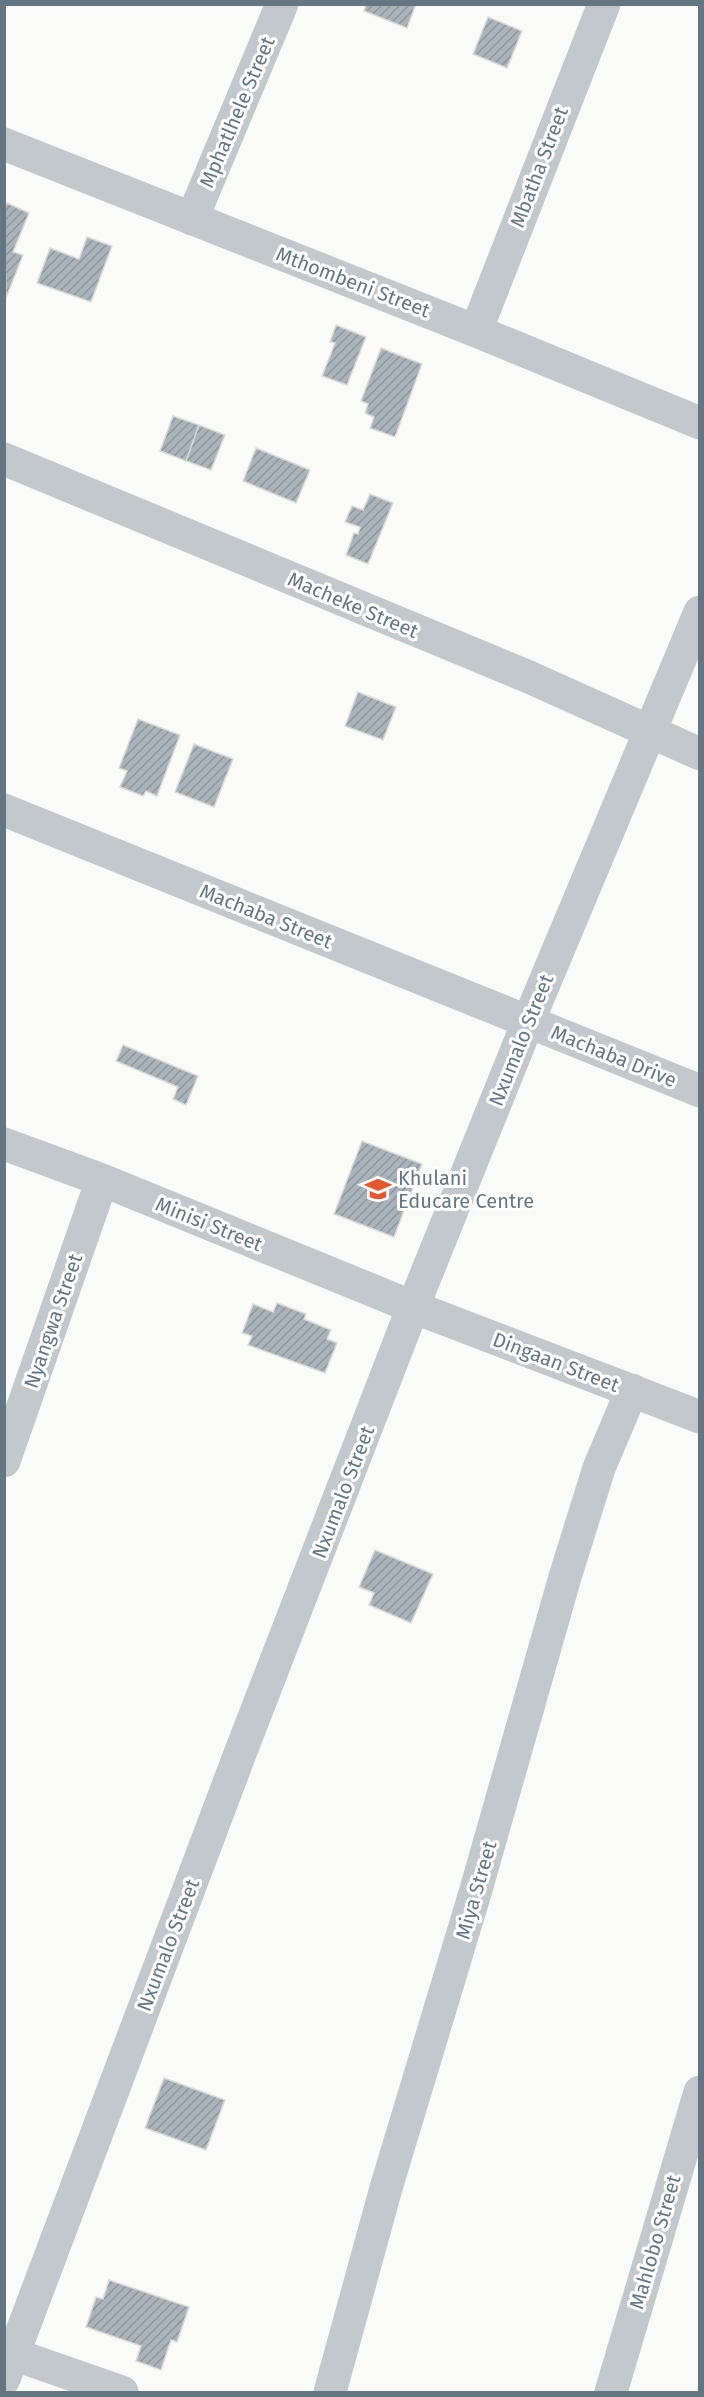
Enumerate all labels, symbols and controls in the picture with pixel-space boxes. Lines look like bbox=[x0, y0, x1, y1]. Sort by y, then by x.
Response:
street label: Mphatlhele Street bbox=[194, 32, 280, 191]
street label: Mbatha Street bbox=[505, 102, 573, 231]
street label: Mthombeni Street bbox=[273, 242, 434, 323]
street label: Macheke Street bbox=[284, 567, 422, 644]
street label: Machaba Street bbox=[196, 879, 336, 954]
street label: Nxumalo Street bbox=[484, 970, 559, 1109]
street label: Machaba Drive bbox=[548, 1020, 680, 1092]
place label: Khulani Educare Centre bbox=[398, 1166, 534, 1213]
school or university icon: Khulani Educare Centre bbox=[363, 1174, 393, 1204]
street label: Minisi Street bbox=[152, 1192, 267, 1257]
street label: Nyangwa Street bbox=[19, 1250, 88, 1391]
street label: Dingaan Street bbox=[490, 1327, 623, 1397]
street label: Nxumalo Street bbox=[307, 1422, 380, 1562]
street label: Miya Street bbox=[451, 1837, 502, 1942]
street label: Nxumalo Street bbox=[132, 1875, 205, 2015]
street label: Mahlobo Street bbox=[624, 2171, 686, 2312]

